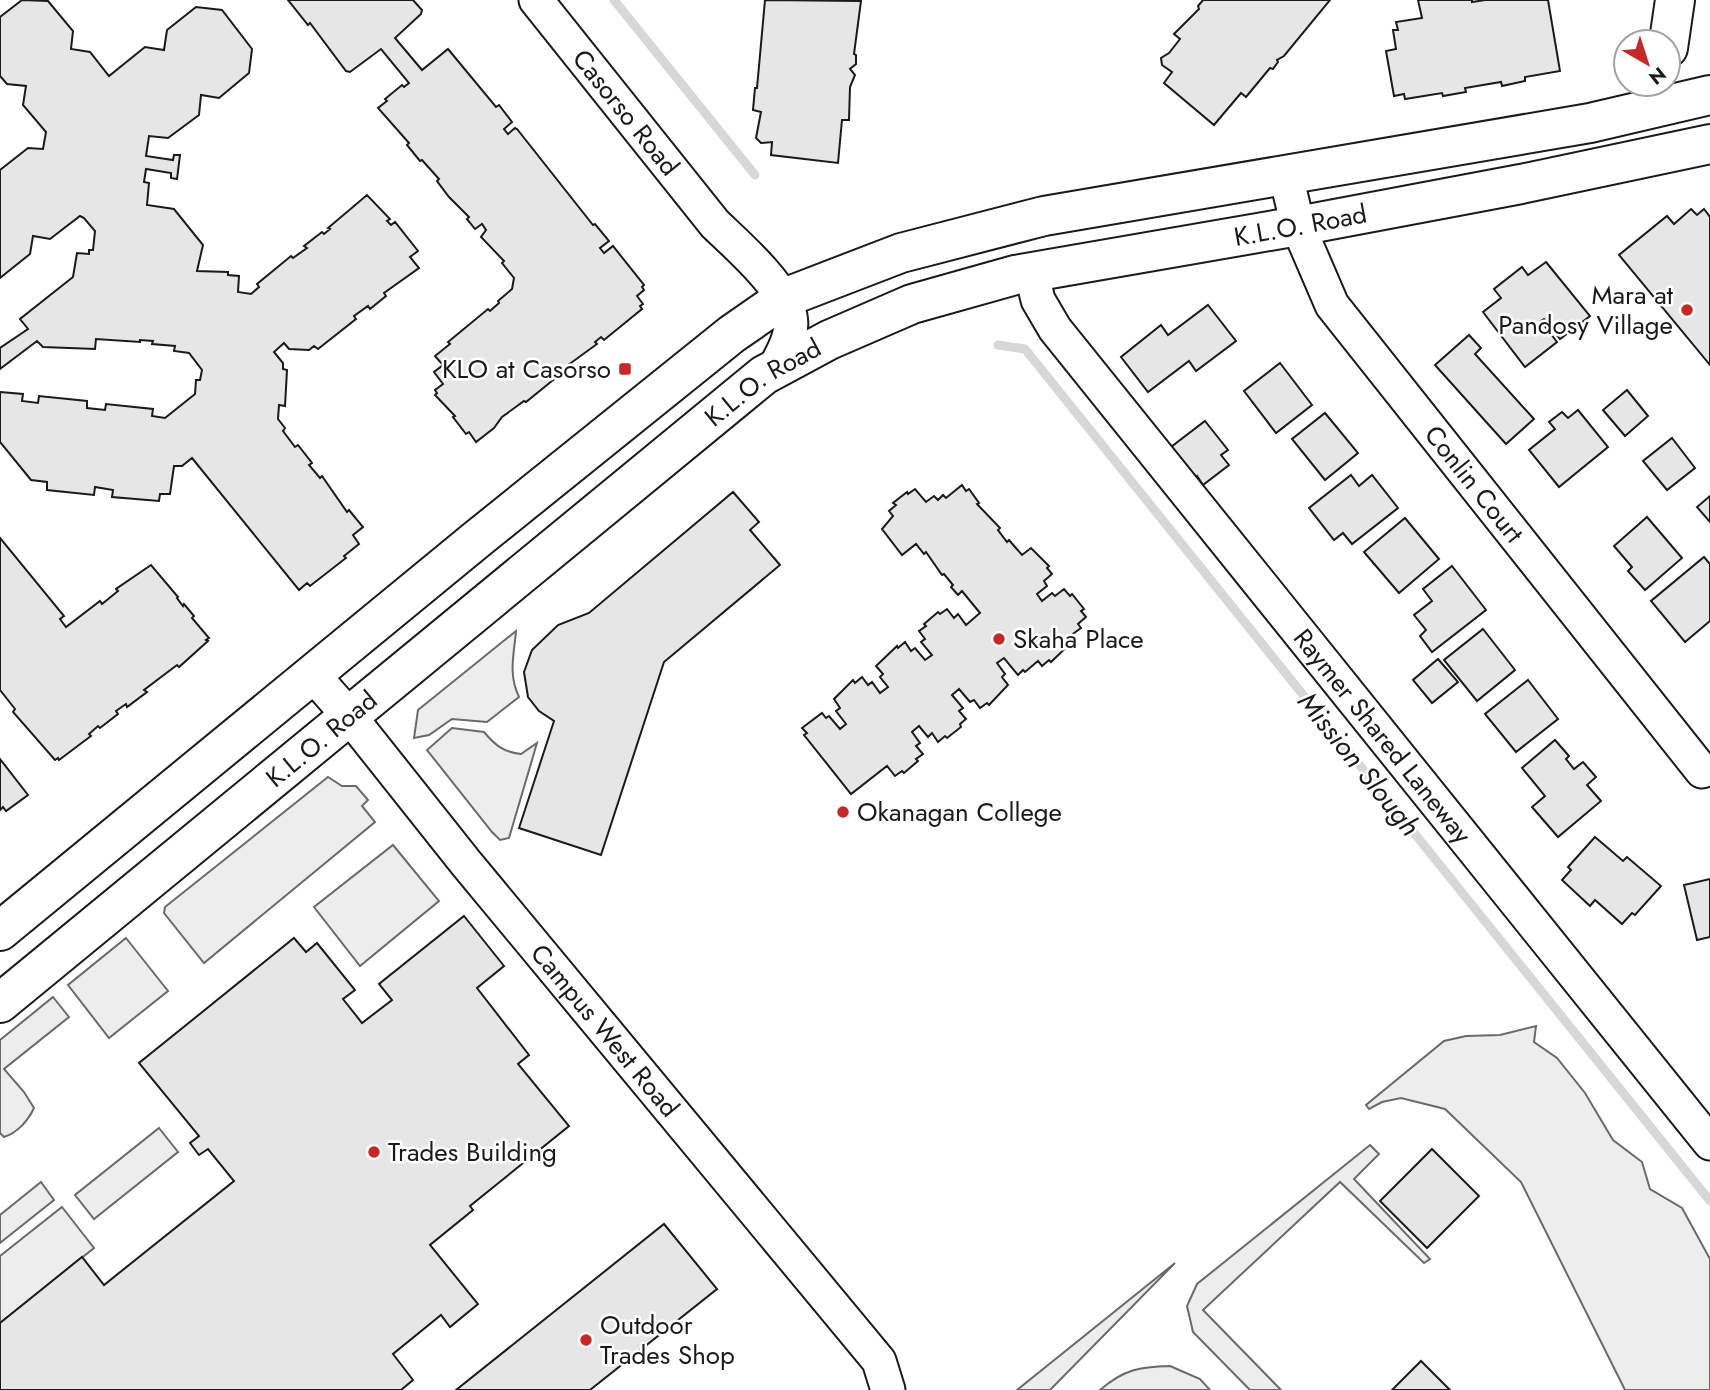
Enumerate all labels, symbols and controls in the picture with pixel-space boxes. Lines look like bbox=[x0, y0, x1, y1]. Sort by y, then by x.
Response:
north arrow bbox=[1612, 28, 1682, 98]
street label: Casorso Road bbox=[563, 41, 688, 184]
text: N bbox=[1643, 61, 1672, 91]
street label: K.L.O. Road bbox=[1231, 194, 1370, 256]
place label: Mara at Pandosy Village bbox=[1498, 276, 1674, 344]
marker: Mara at Pandosy Village bbox=[1679, 302, 1695, 318]
street label: K.L.O. Road bbox=[696, 329, 828, 435]
place label: KLO at Casorso bbox=[442, 350, 611, 388]
marker: KLO at Casorso bbox=[617, 361, 633, 377]
street label: Conlin Court bbox=[1415, 417, 1533, 552]
place label: Skaha Place bbox=[1013, 620, 1144, 658]
street label: Raymer Shared Laneway bbox=[1284, 620, 1481, 852]
marker: Skaha Place bbox=[991, 631, 1007, 647]
street label: K.L.O. Road bbox=[257, 682, 385, 796]
water label: Mission Slough bbox=[1288, 683, 1430, 845]
place label: Okanagan College bbox=[857, 793, 1062, 831]
marker: Okanagan College bbox=[835, 804, 851, 820]
street label: Campus West Road bbox=[522, 936, 688, 1125]
place label: Trades Building bbox=[388, 1133, 557, 1171]
marker: Trades Building bbox=[366, 1144, 382, 1160]
place label: Outdoor Trades Shop bbox=[600, 1306, 735, 1374]
marker: Outdoor Trades Shop bbox=[578, 1332, 594, 1348]

